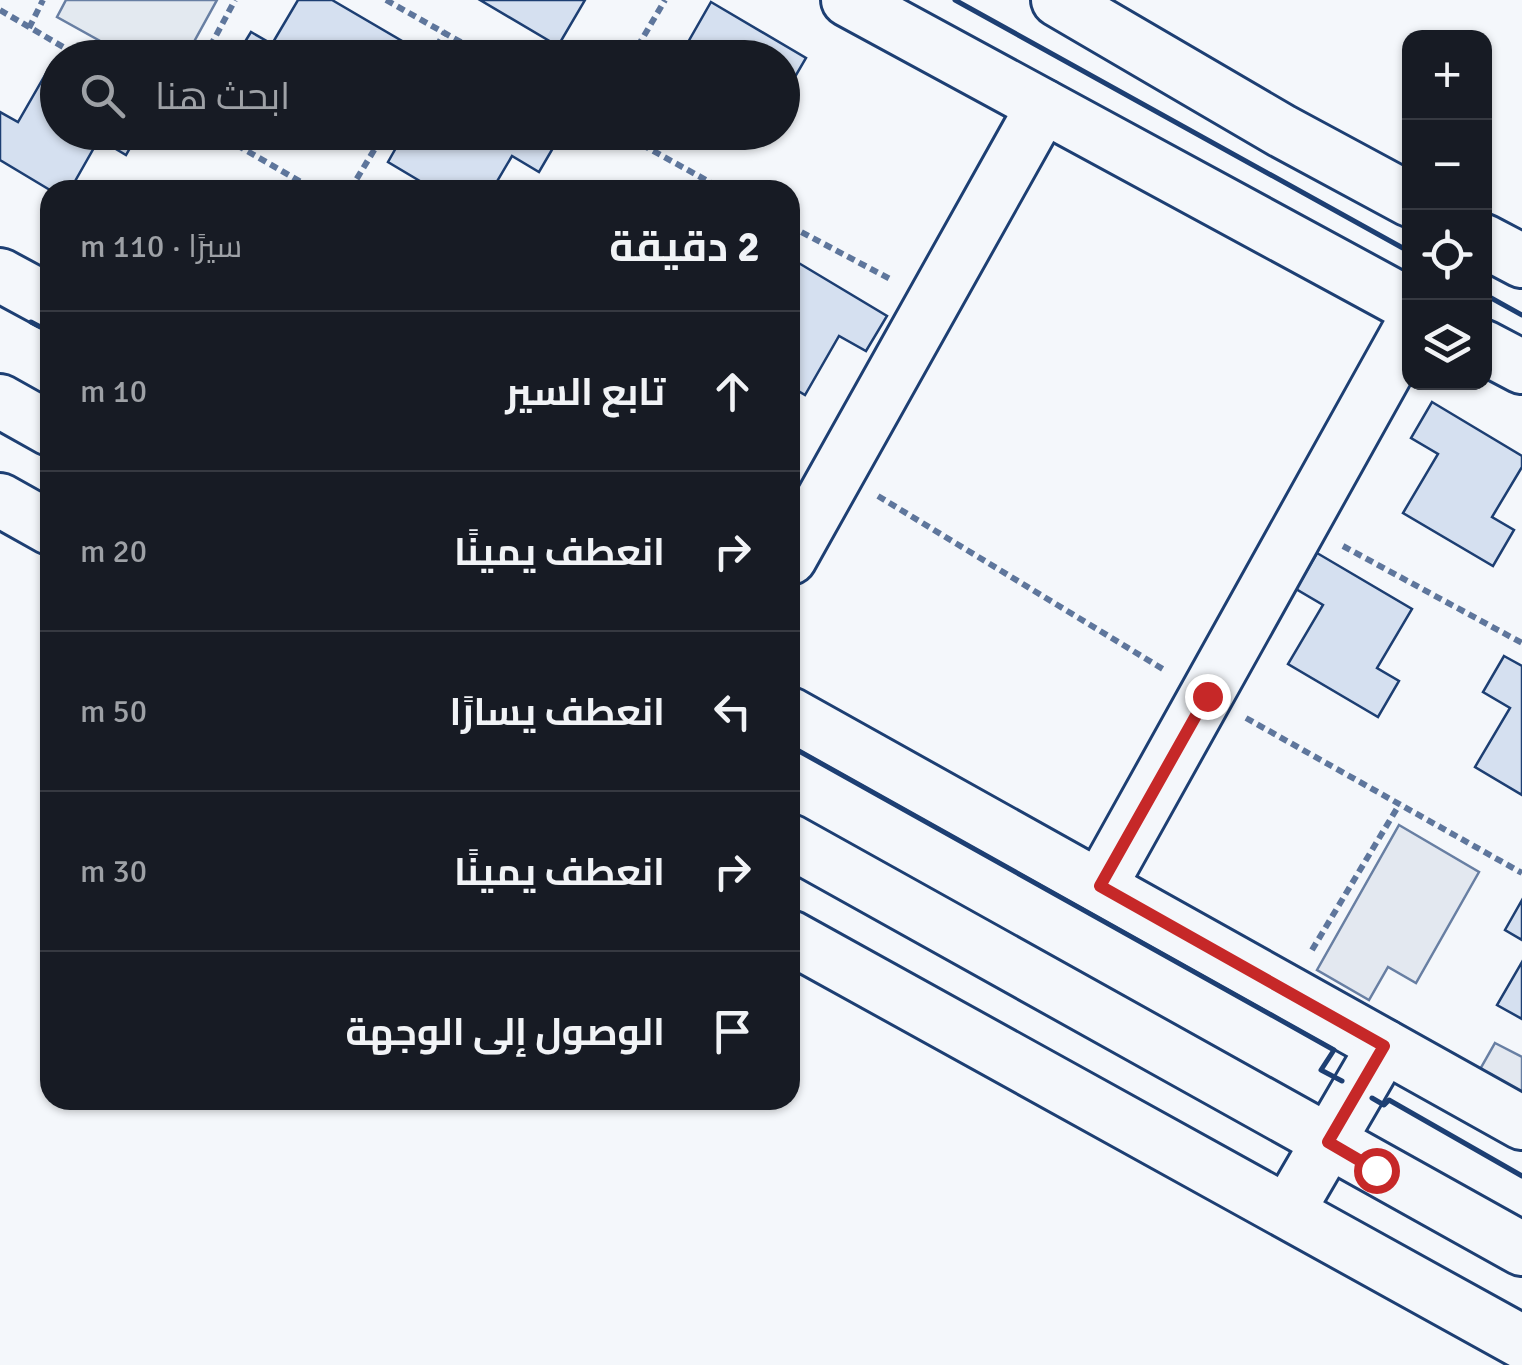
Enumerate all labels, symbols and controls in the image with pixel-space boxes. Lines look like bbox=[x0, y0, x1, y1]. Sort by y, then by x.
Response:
map controls bbox=[1402, 30, 1492, 390]
button: + bbox=[1402, 30, 1492, 120]
search box bbox=[40, 40, 800, 150]
icon: search bbox=[75, 68, 130, 123]
text: ابحث هنا bbox=[155, 73, 290, 120]
button: − bbox=[1402, 120, 1492, 210]
button: locate bbox=[1402, 210, 1492, 300]
text: 2 دقيقة bbox=[609, 222, 760, 273]
text: سيرًا · 110 m bbox=[80, 227, 242, 266]
button: layers bbox=[1402, 300, 1492, 390]
icon: ahead bbox=[705, 364, 760, 419]
text: تابع السير bbox=[506, 369, 665, 416]
text: 10 m bbox=[80, 372, 147, 411]
icon: right bbox=[705, 524, 760, 579]
text: انعطف يمينًا bbox=[454, 529, 665, 576]
text: 20 m bbox=[80, 532, 147, 571]
route end bbox=[1185, 674, 1231, 720]
icon: left bbox=[705, 684, 760, 739]
text: انعطف يسارًا bbox=[449, 689, 665, 736]
text: 50 m bbox=[80, 692, 147, 731]
icon: right bbox=[705, 844, 760, 899]
text: انعطف يمينًا bbox=[454, 849, 665, 896]
text: 30 m bbox=[80, 852, 147, 891]
icon: arrive bbox=[705, 1004, 760, 1059]
text: الوصول إلى الوجهة bbox=[346, 1009, 665, 1056]
route start bbox=[1354, 1148, 1400, 1194]

